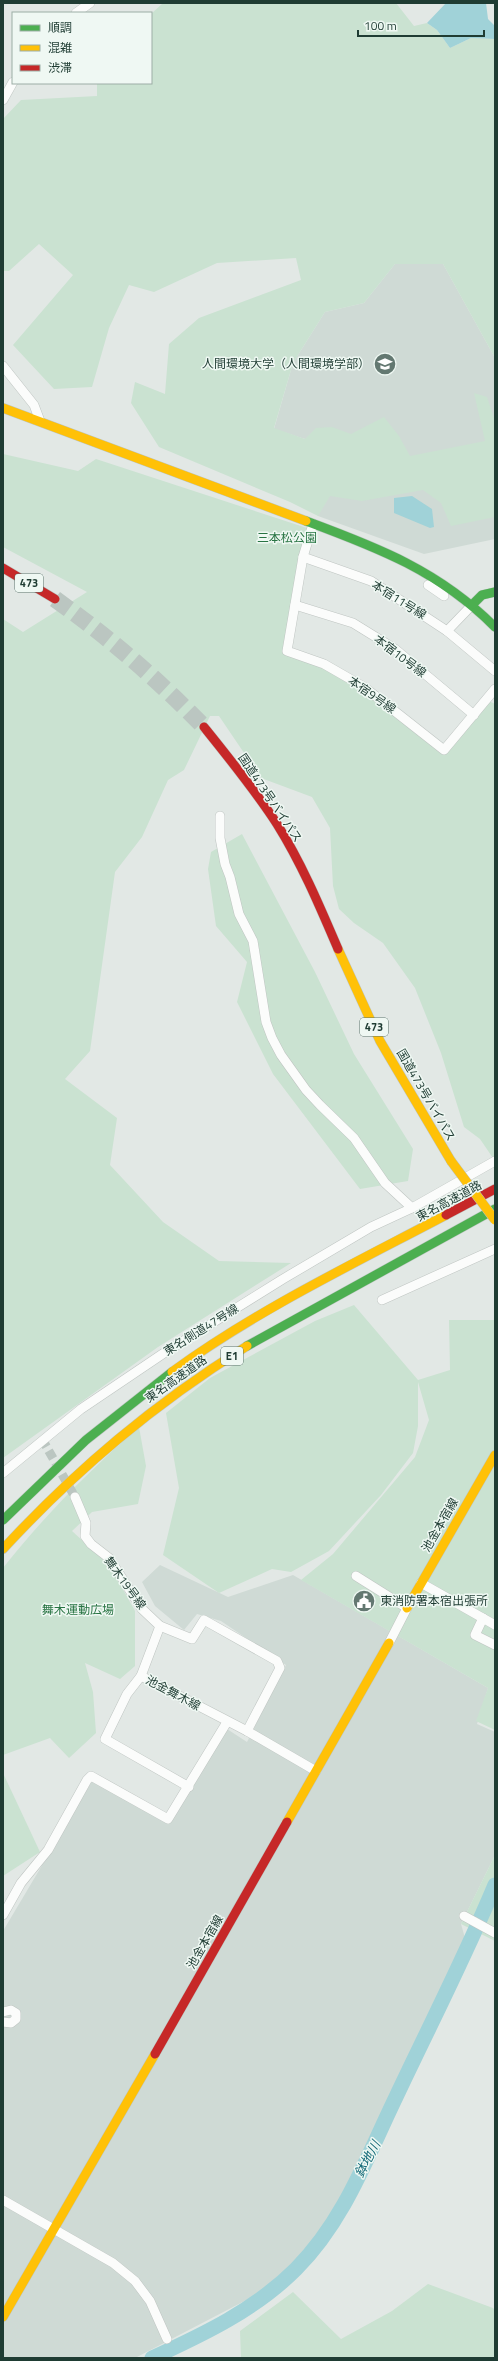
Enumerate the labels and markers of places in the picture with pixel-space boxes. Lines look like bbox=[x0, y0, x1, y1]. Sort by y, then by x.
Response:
school or university icon: 人間環境大学（人間環境学部） bbox=[372, 351, 398, 377]
place label: 人間環境大学（人間環境学部） bbox=[202, 354, 370, 373]
public building icon: 東消防署本宿出張所 bbox=[351, 1588, 377, 1614]
place label: 東消防署本宿出張所 bbox=[380, 1591, 488, 1610]

